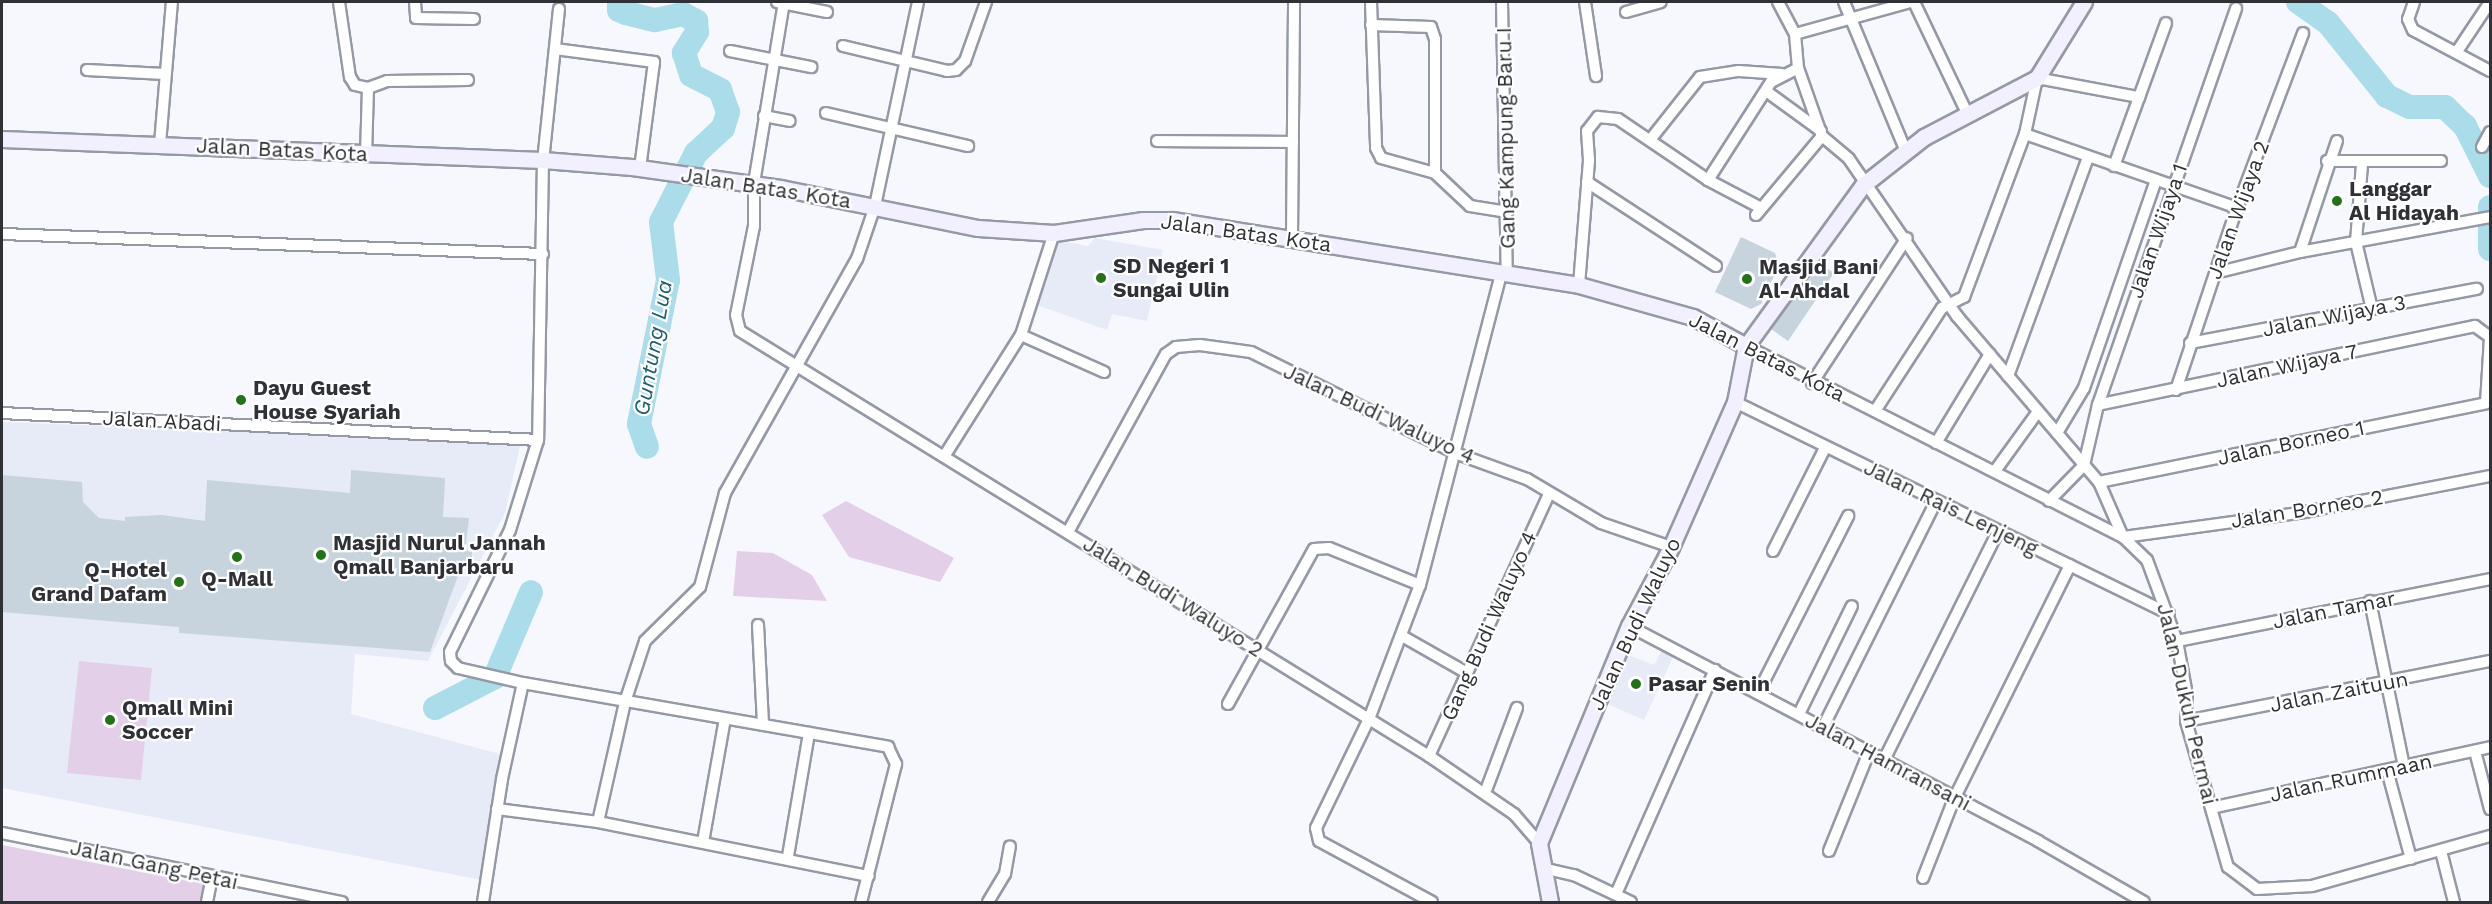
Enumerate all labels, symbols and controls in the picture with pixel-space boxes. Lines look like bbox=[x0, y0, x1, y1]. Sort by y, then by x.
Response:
street label: Gang Kampung Baru I bbox=[1491, 27, 1521, 249]
street label: Jalan Batas Kota bbox=[195, 133, 369, 167]
street label: Jalan Wijaya 2 bbox=[2201, 137, 2275, 283]
street label: Jalan Wijaya 1 bbox=[2123, 160, 2193, 302]
street label: Jalan Batas Kota bbox=[679, 162, 853, 214]
place label: Langgar Al Hidayah bbox=[2349, 176, 2459, 226]
marker: Langgar Al Hidayah bbox=[2330, 194, 2344, 208]
street label: Jalan Batas Kota bbox=[1159, 209, 1333, 257]
place label: SD Negeri 1 Sungai Ulin bbox=[1113, 253, 1229, 303]
place label: Masjid Bani Al-Ahdal bbox=[1759, 254, 1878, 304]
marker: SD Negeri 1 Sungai Ulin bbox=[1094, 271, 1108, 285]
marker: Masjid Bani Al-Ahdal bbox=[1740, 272, 1754, 286]
water label: Guntung Lua bbox=[628, 278, 678, 418]
street label: Jalan Wijaya 3 bbox=[2260, 290, 2408, 342]
street label: Jalan Batas Kota bbox=[1685, 307, 1849, 407]
street label: Jalan Wijaya 7 bbox=[2213, 339, 2361, 393]
street label: Jalan Budi Waluyo 4 bbox=[1279, 359, 1479, 469]
place label: Dayu Guest House Syariah bbox=[253, 375, 401, 425]
marker: Dayu Guest House Syariah bbox=[234, 393, 248, 407]
street label: Jalan Abadi bbox=[102, 405, 222, 437]
street label: Jalan Borneo 1 bbox=[2215, 415, 2367, 471]
street label: Jalan Rais Lenjeng bbox=[1860, 455, 2042, 561]
street label: Jalan Borneo 2 bbox=[2229, 485, 2385, 533]
street label: Gang Budi Waluyo 4 bbox=[1436, 527, 1542, 725]
place label: Masjid Nurul Jannah Qmall Banjarbaru bbox=[333, 530, 546, 580]
street label: Jalan Budi Waluyo 2 bbox=[1078, 531, 1268, 663]
street label: Jalan Budi Waluyo bbox=[1584, 533, 1686, 715]
marker: Masjid Nurul Jannah Qmall Banjarbaru bbox=[314, 548, 328, 562]
marker: Q-Mall bbox=[230, 550, 244, 564]
place label: Q-Hotel Grand Dafam bbox=[31, 557, 167, 607]
place label: Q-Mall bbox=[201, 566, 273, 592]
marker: Q-Hotel Grand Dafam bbox=[172, 575, 186, 589]
street label: Jalan Tamar bbox=[2270, 586, 2398, 634]
street label: Jalan Dukuh Permai bbox=[2152, 601, 2222, 807]
street label: Jalan Zaituun bbox=[2268, 666, 2410, 718]
place label: Pasar Senin bbox=[1648, 671, 1770, 697]
marker: Pasar Senin bbox=[1629, 677, 1643, 691]
place label: Qmall Mini Soccer bbox=[122, 695, 233, 745]
street label: Jalan Hamransani bbox=[1801, 708, 1975, 816]
marker: Qmall Mini Soccer bbox=[103, 713, 117, 727]
street label: Jalan Rummaan bbox=[2268, 748, 2434, 808]
street label: Jalan Gang Petai bbox=[68, 835, 240, 895]

